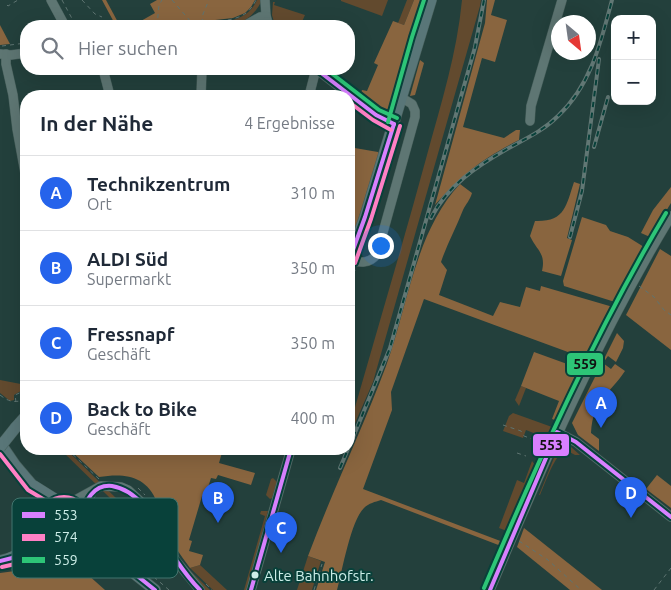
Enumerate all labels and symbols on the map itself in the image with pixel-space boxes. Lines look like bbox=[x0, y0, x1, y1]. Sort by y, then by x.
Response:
north arrow bbox=[551, 15, 596, 60]
your location bbox=[368, 233, 394, 259]
line badge: 559 bbox=[566, 352, 604, 376]
text: 559 bbox=[573, 356, 597, 372]
pin: A bbox=[585, 387, 617, 428]
line badge: 553 bbox=[532, 433, 570, 457]
text: 553 bbox=[539, 437, 563, 453]
pin: D bbox=[615, 477, 647, 518]
pin: B bbox=[202, 482, 234, 523]
legend bbox=[12, 498, 178, 578]
text: 553 bbox=[54, 507, 78, 523]
pin: C bbox=[265, 512, 297, 553]
text: 574 bbox=[54, 529, 78, 545]
text: 559 bbox=[54, 552, 78, 568]
place label: Alte Bahnhofstr. bbox=[264, 567, 374, 584]
marker: Alte Bahnhofstr. bbox=[250, 570, 260, 580]

